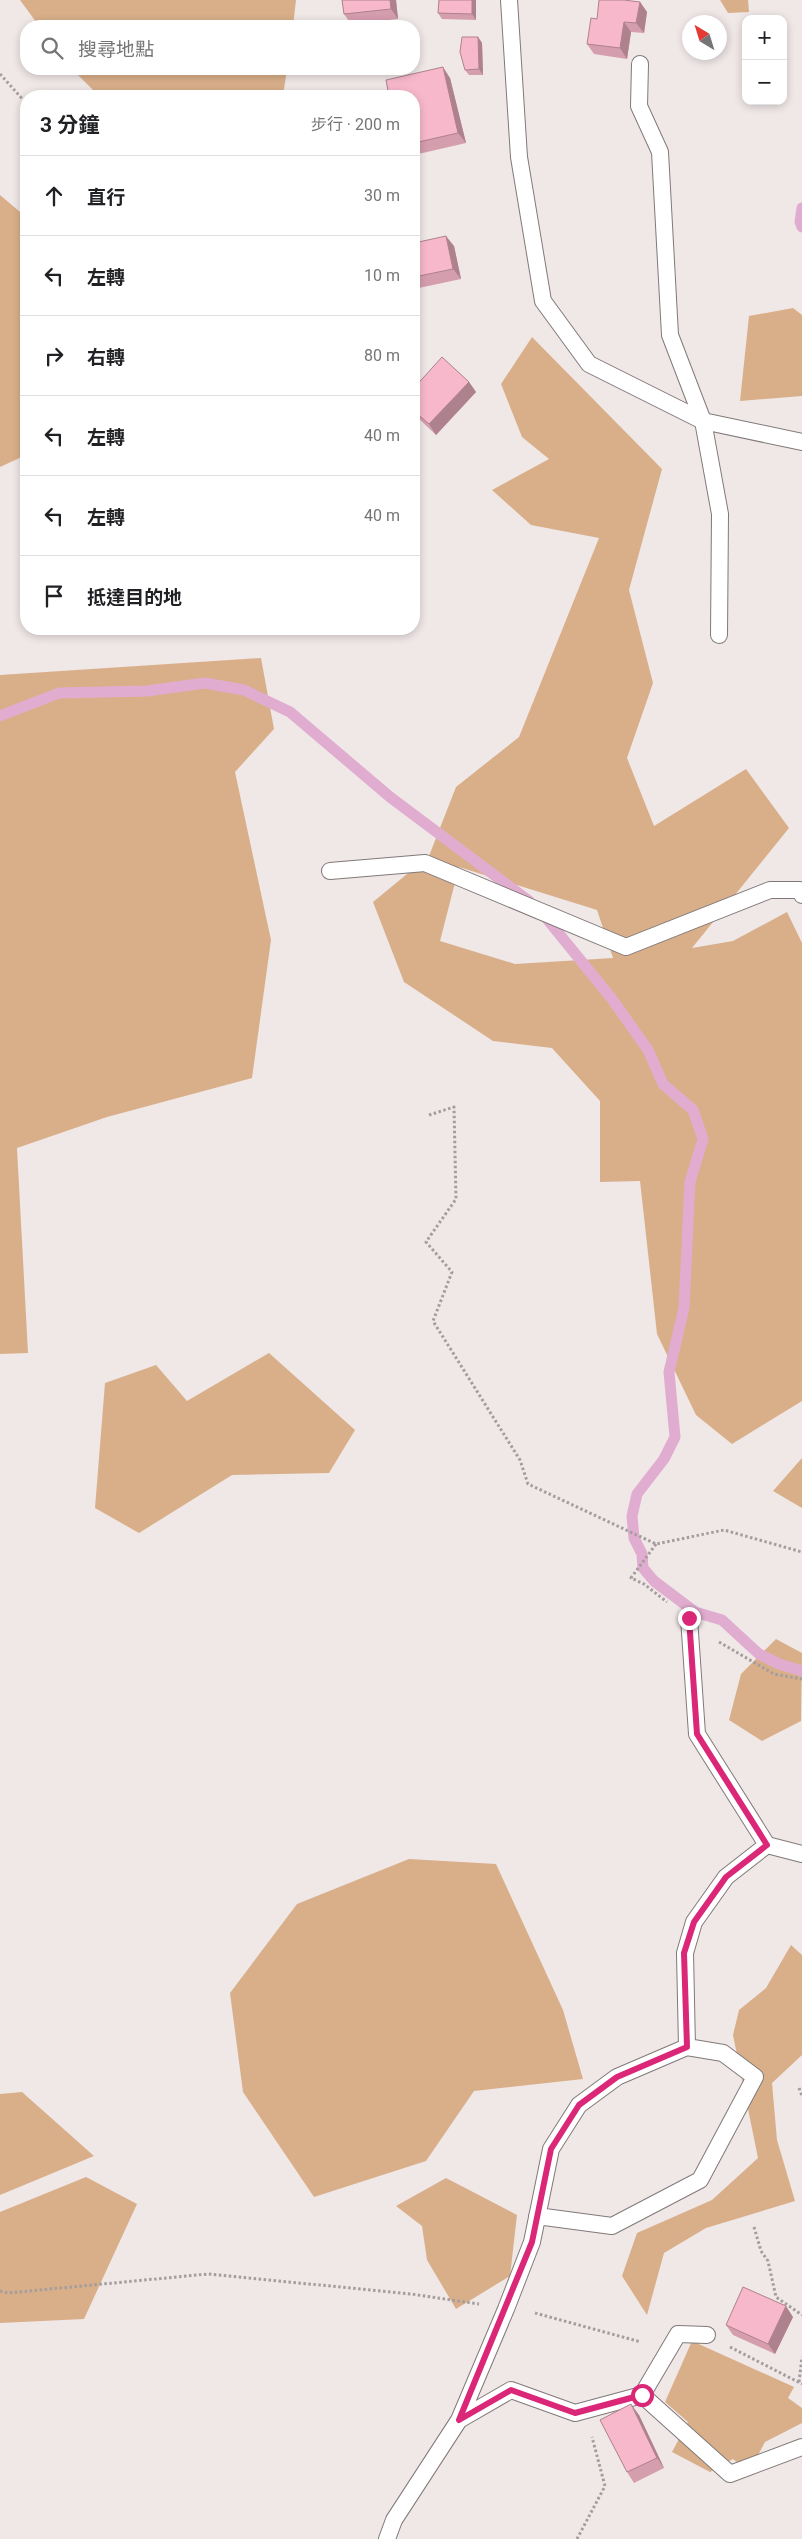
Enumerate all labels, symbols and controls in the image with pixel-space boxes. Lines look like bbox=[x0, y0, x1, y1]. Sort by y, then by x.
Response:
north arrow bbox=[682, 15, 727, 60]
map controls bbox=[742, 15, 787, 105]
button: + bbox=[742, 15, 787, 60]
search box bbox=[20, 20, 420, 75]
icon: search bbox=[38, 34, 66, 62]
text: 搜尋地點 bbox=[78, 38, 154, 61]
button: − bbox=[742, 60, 787, 105]
text: 3 分鐘 bbox=[40, 113, 99, 137]
text: 步行 · 200 m bbox=[311, 115, 400, 134]
icon: ahead bbox=[40, 182, 68, 210]
text: 直行 bbox=[87, 186, 125, 209]
text: 30 m bbox=[364, 186, 400, 205]
icon: left bbox=[40, 262, 68, 290]
text: 左轉 bbox=[87, 266, 125, 289]
text: 10 m bbox=[364, 266, 400, 285]
icon: right bbox=[40, 342, 68, 370]
text: 右轉 bbox=[87, 346, 125, 369]
text: 80 m bbox=[364, 346, 400, 365]
icon: left bbox=[40, 422, 68, 450]
text: 左轉 bbox=[87, 426, 125, 449]
text: 40 m bbox=[364, 426, 400, 445]
icon: left bbox=[40, 502, 68, 530]
text: 左轉 bbox=[87, 506, 125, 529]
text: 40 m bbox=[364, 506, 400, 525]
icon: arrive bbox=[40, 582, 68, 610]
text: 抵達目的地 bbox=[87, 586, 182, 609]
route end bbox=[678, 1607, 701, 1630]
route start bbox=[631, 2384, 654, 2407]

